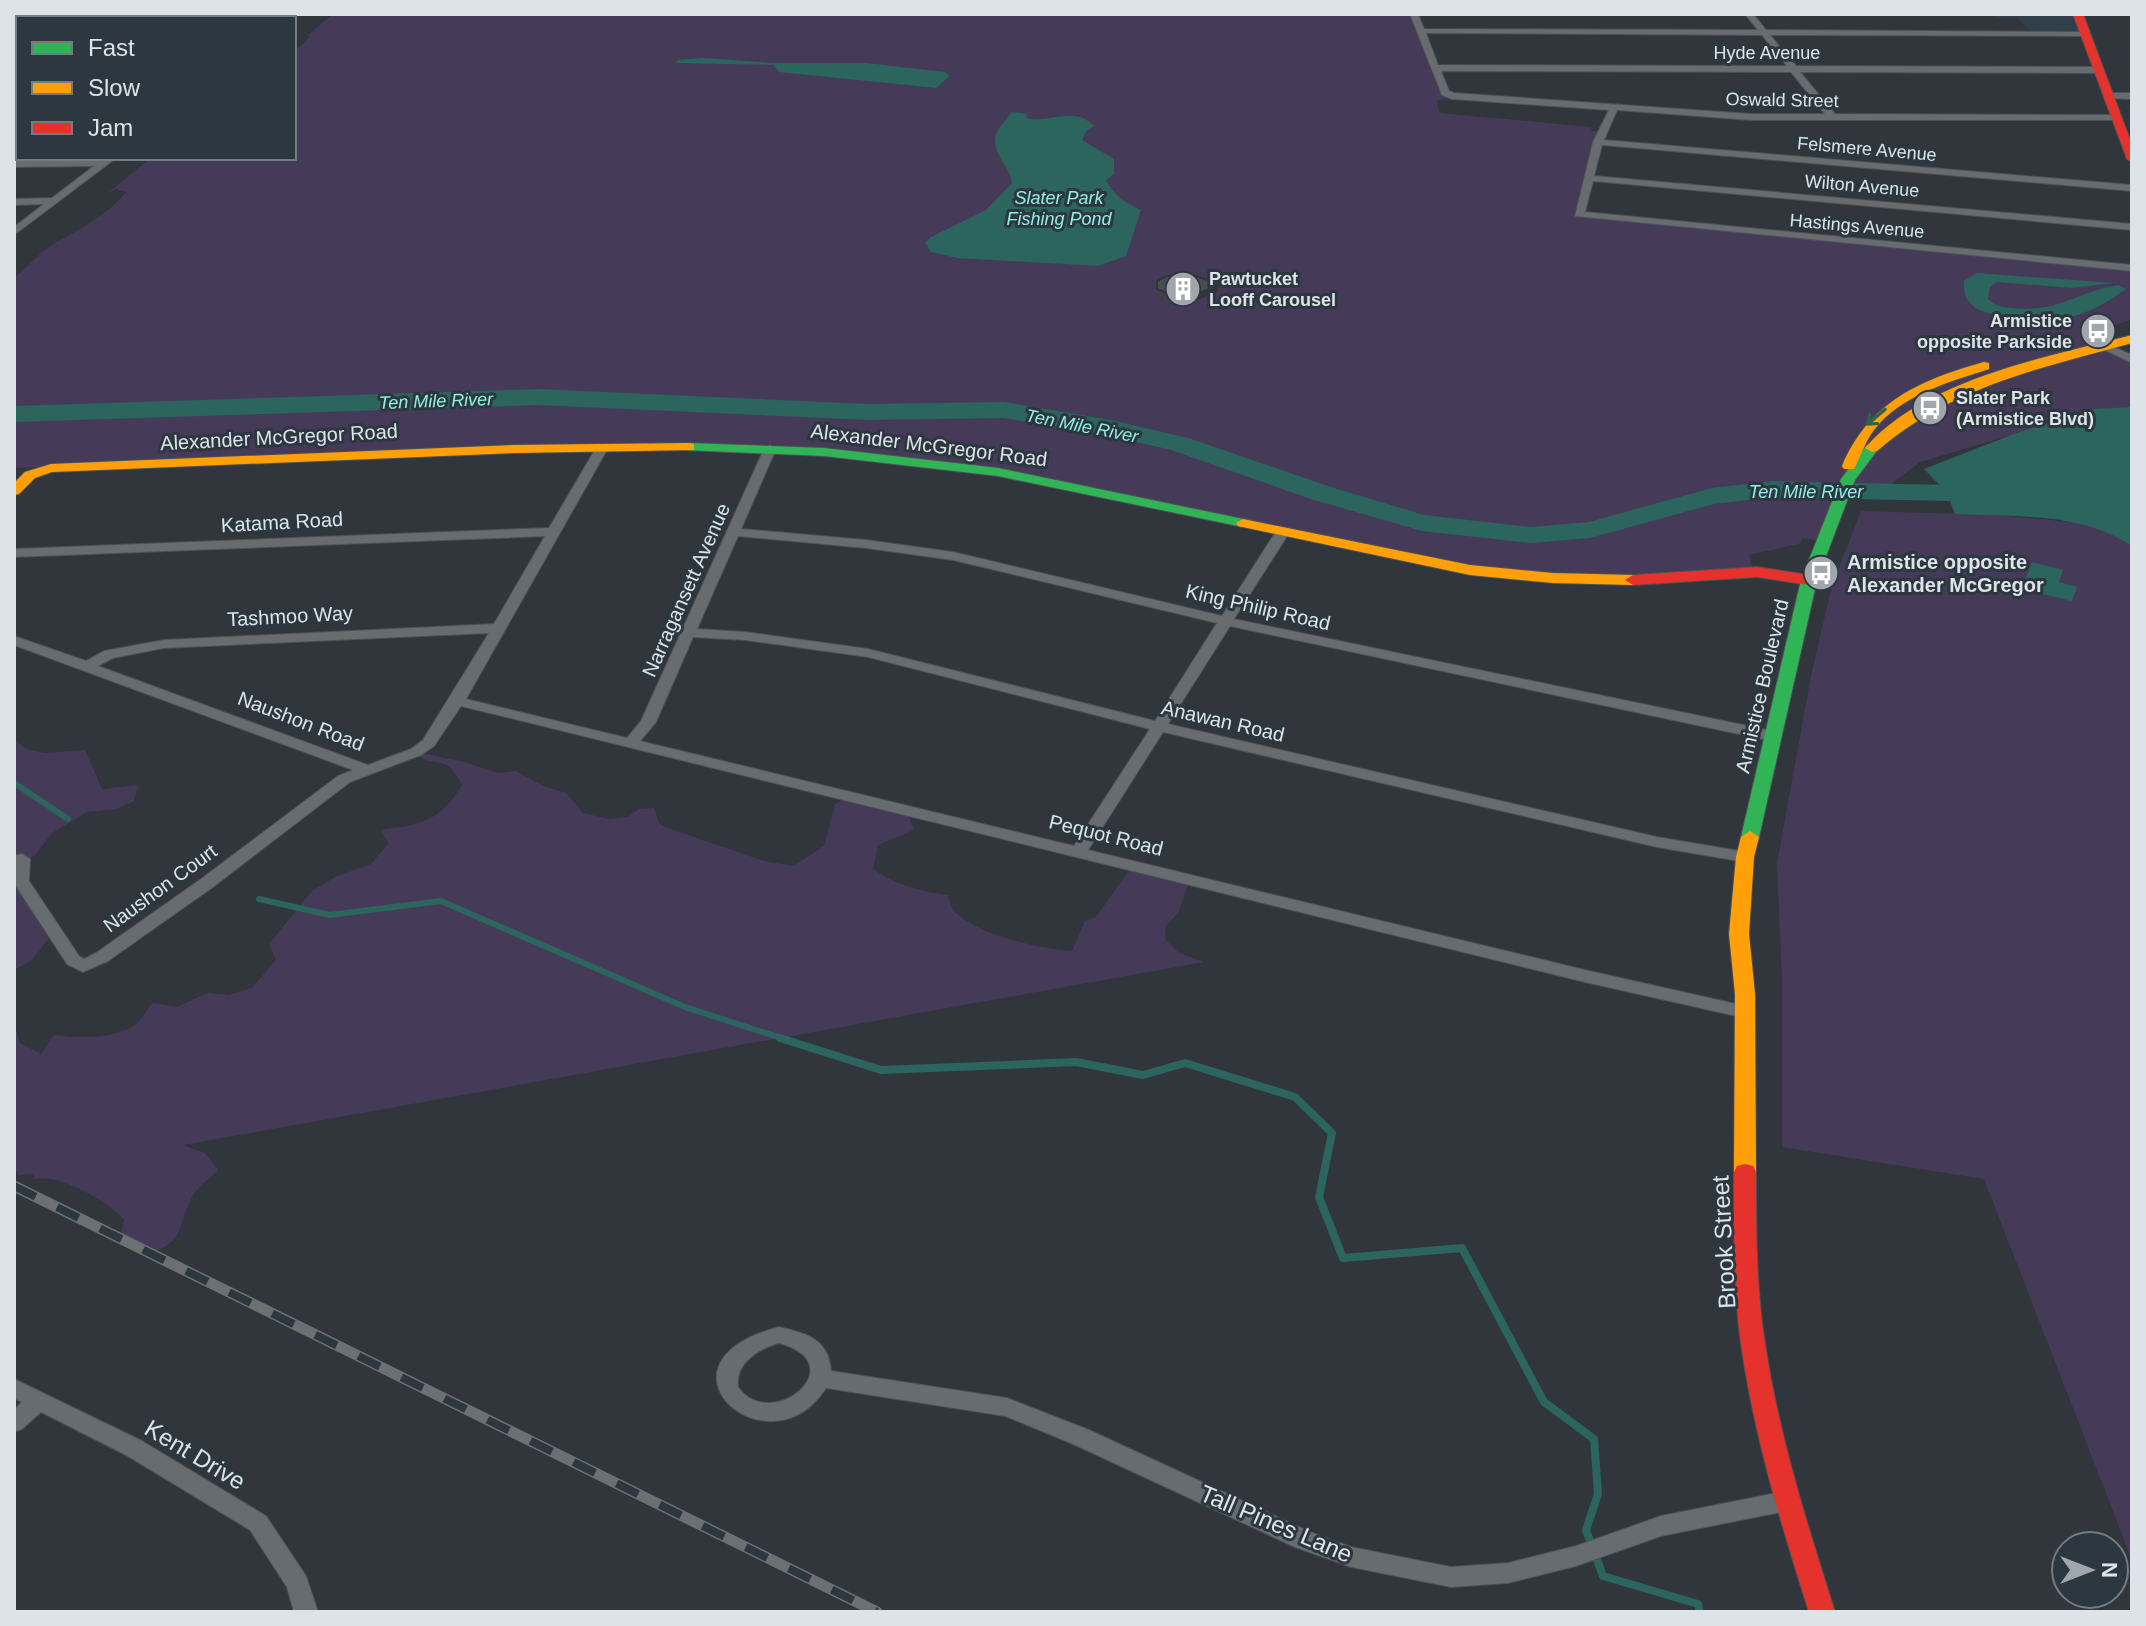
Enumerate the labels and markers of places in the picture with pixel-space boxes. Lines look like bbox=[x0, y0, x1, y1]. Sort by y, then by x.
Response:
place label: Pawtucket Looff Carousel bbox=[1209, 269, 1336, 310]
building icon: Pawtucket Looff Carousel bbox=[1164, 270, 1202, 308]
place label: Armistice opposite Parkside bbox=[1917, 311, 2072, 352]
bus stop icon: Armistice opposite Parkside bbox=[2079, 312, 2117, 350]
place label: Slater Park (Armistice Blvd) bbox=[1956, 388, 2094, 429]
bus stop icon: Slater Park (Armistice Blvd) bbox=[1911, 389, 1949, 427]
place label: Armistice opposite Alexander McGregor bbox=[1847, 551, 2044, 596]
bus stop icon: Armistice opposite Alexander McGregor bbox=[1802, 554, 1840, 592]

